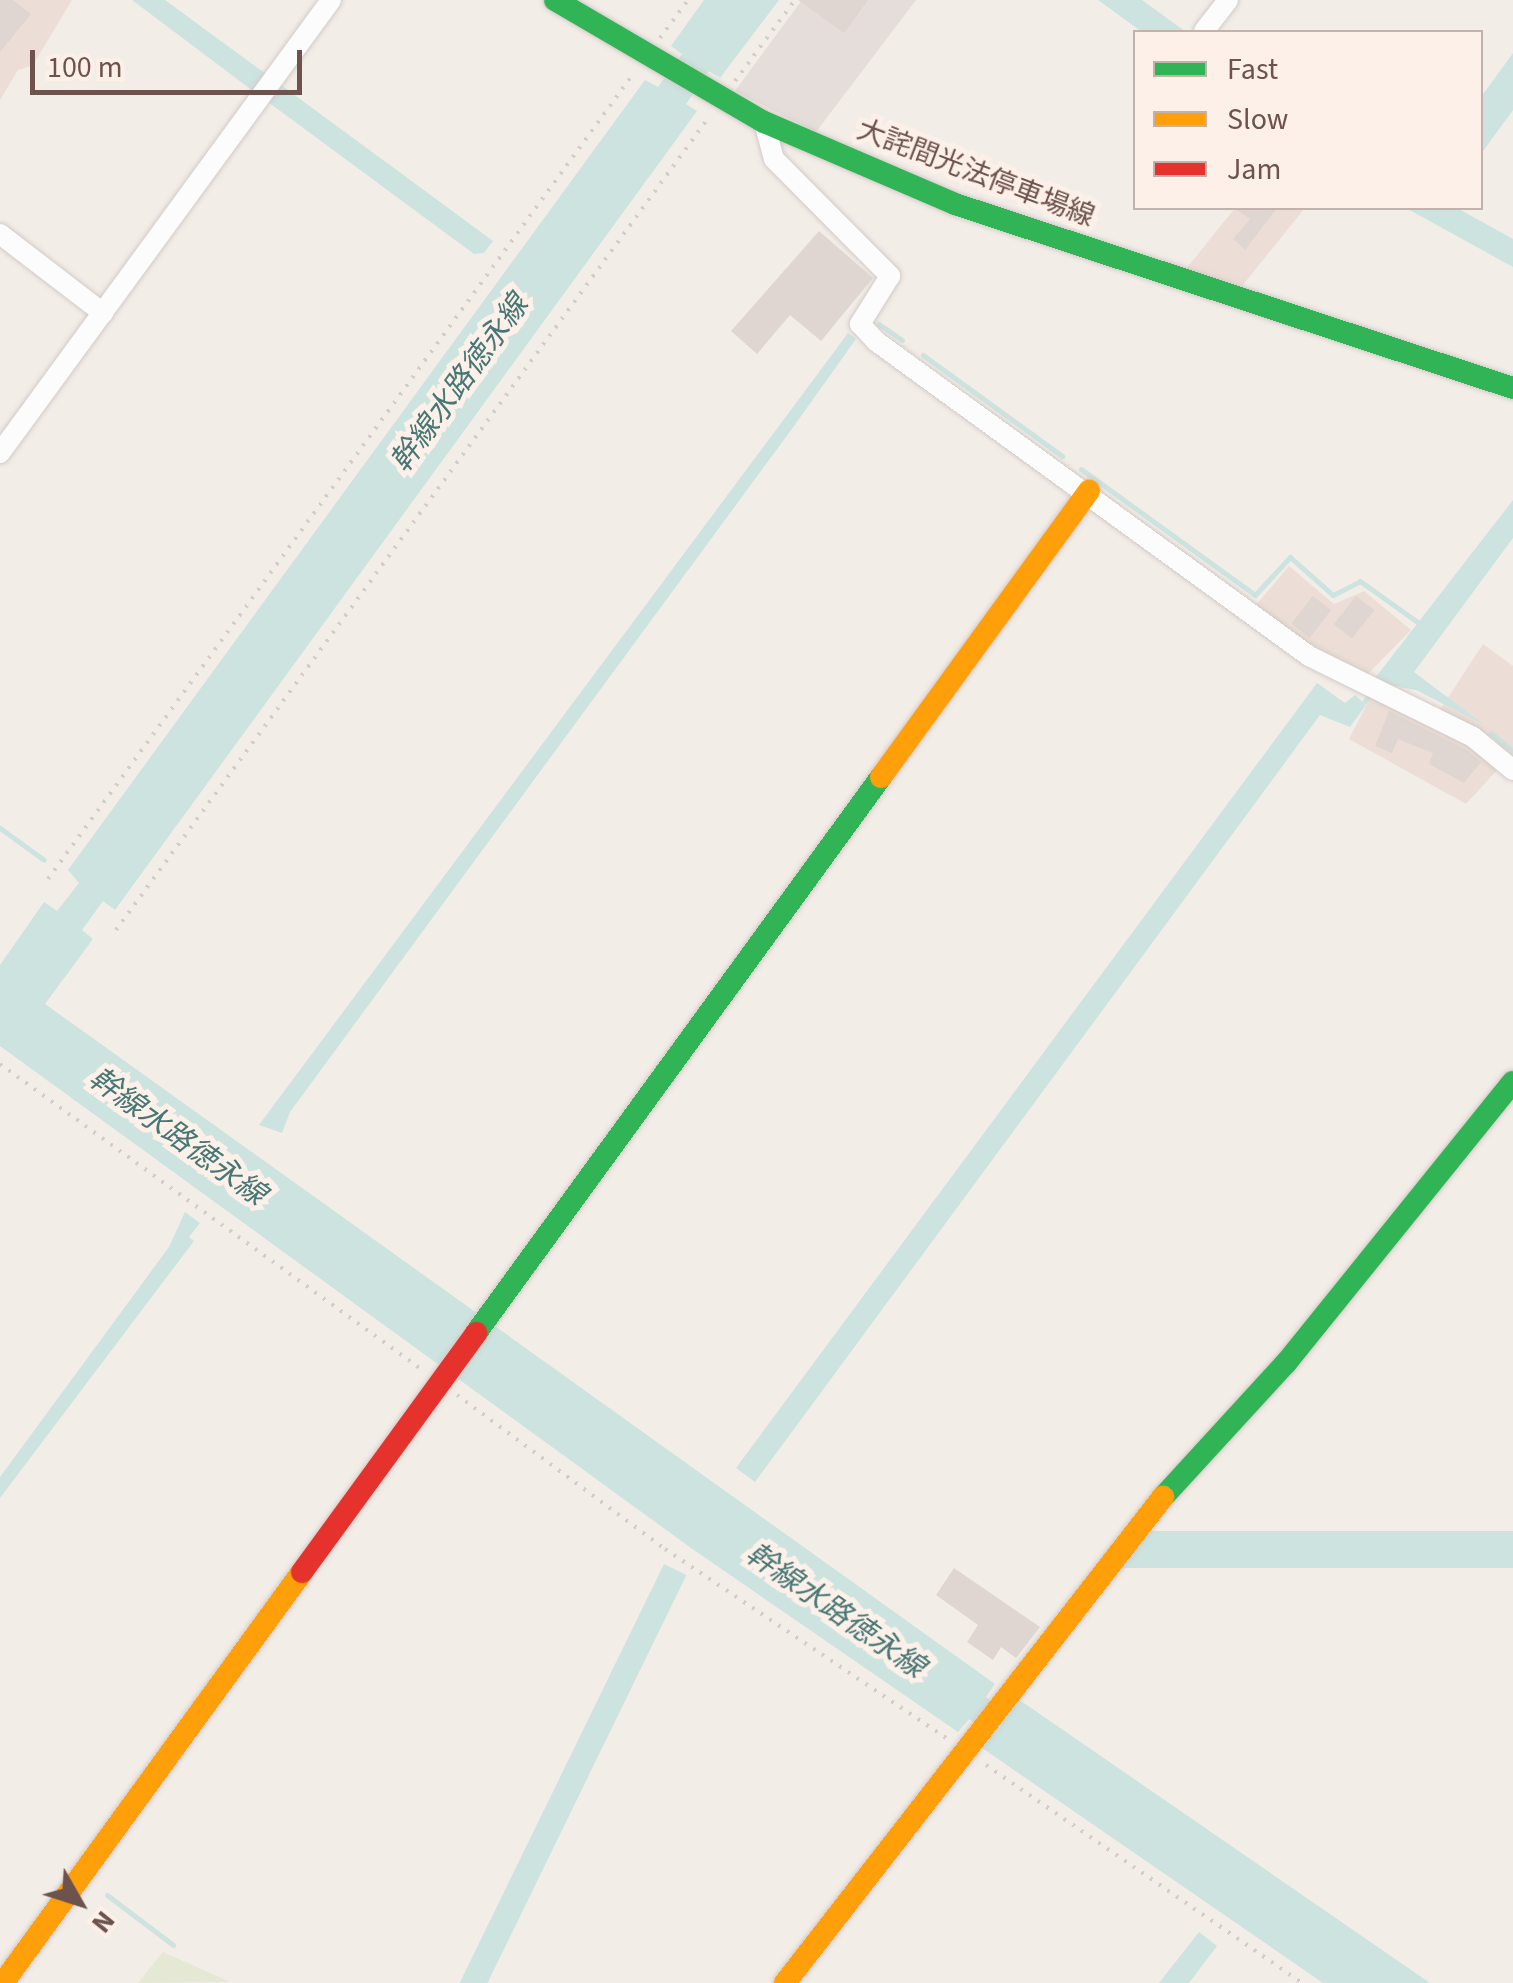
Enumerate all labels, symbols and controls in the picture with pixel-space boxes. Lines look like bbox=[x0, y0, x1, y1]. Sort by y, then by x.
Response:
scale bar bbox=[35, 30, 308, 92]
legend bbox=[1133, 30, 1483, 210]
text: 100 m bbox=[47, 46, 123, 89]
text: Fast bbox=[1227, 48, 1278, 91]
text: Slow bbox=[1227, 98, 1288, 141]
street label: 大詫間光法停車場線 bbox=[852, 112, 1100, 234]
text: Jam bbox=[1227, 148, 1281, 191]
water label: 幹線水路徳永線 bbox=[384, 288, 536, 480]
water label: 幹線水路徳永線 bbox=[81, 1061, 273, 1213]
water label: 幹線水路徳永線 bbox=[739, 1536, 931, 1686]
north arrow bbox=[30, 1853, 130, 1953]
text: N bbox=[82, 1902, 125, 1942]

